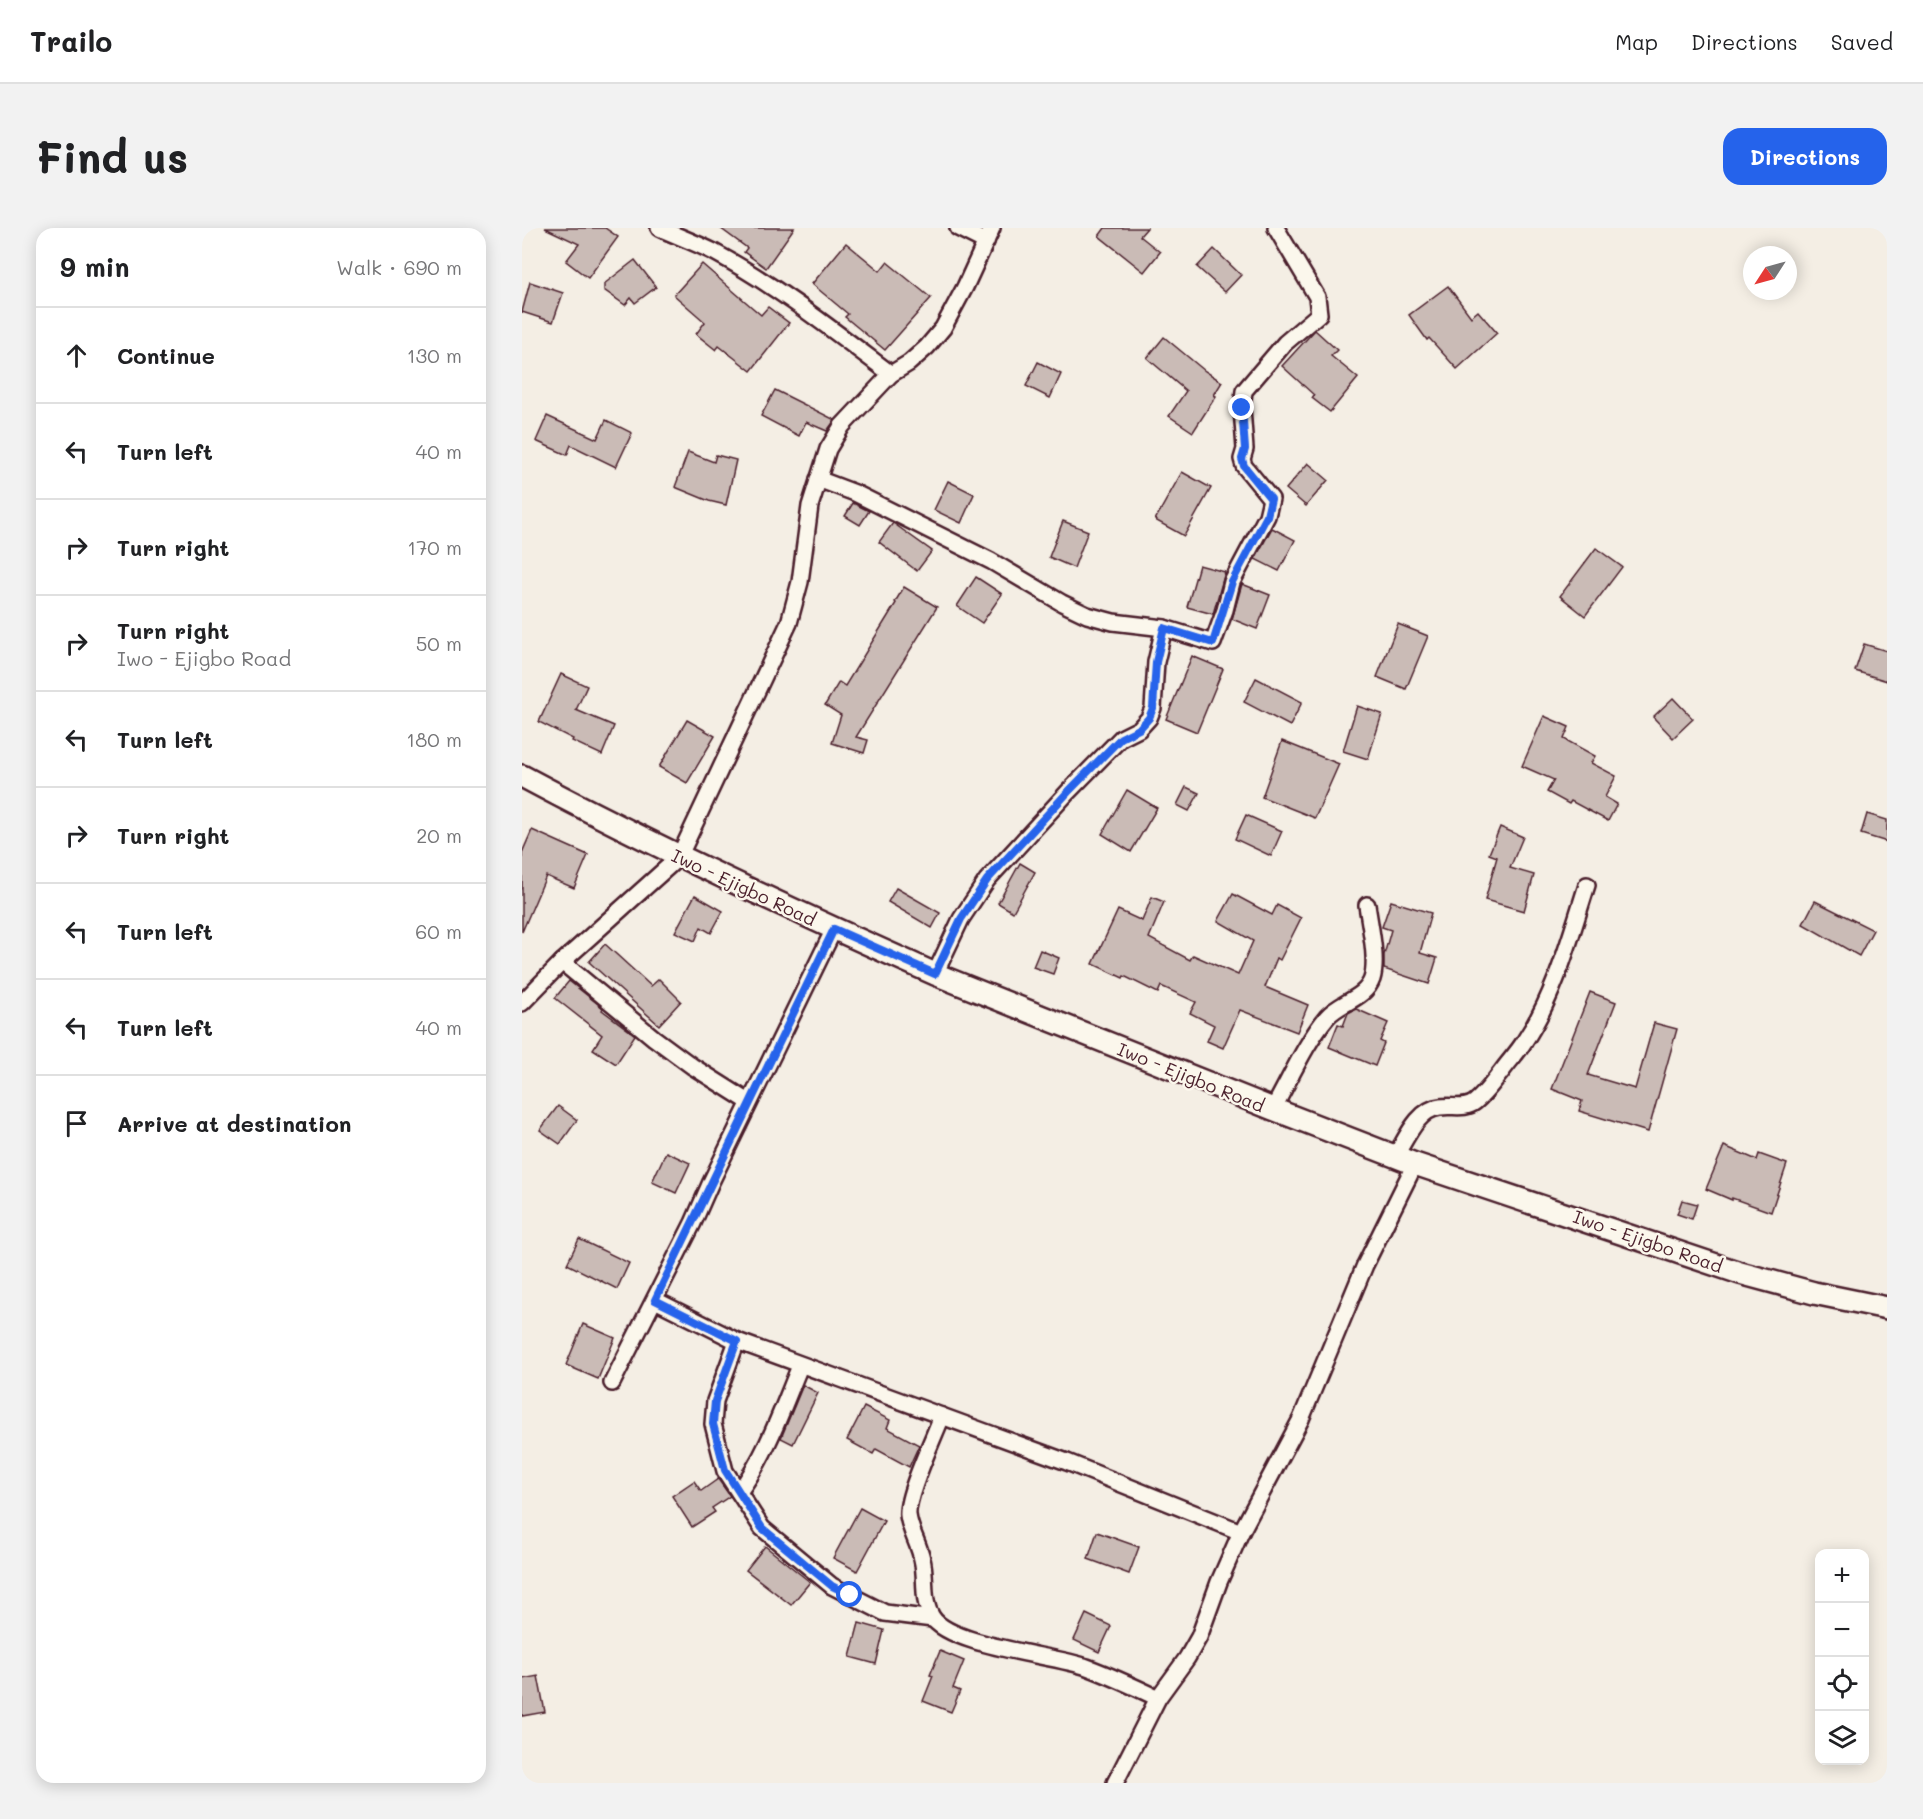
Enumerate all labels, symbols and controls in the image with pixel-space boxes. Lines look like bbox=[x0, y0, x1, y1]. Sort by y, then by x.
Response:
text: Trailo bbox=[30, 23, 112, 59]
text: Map bbox=[1615, 28, 1658, 55]
text: Directions bbox=[1691, 28, 1798, 55]
text: Saved bbox=[1831, 28, 1893, 55]
button: Directions bbox=[1723, 128, 1887, 185]
text: Find us bbox=[36, 129, 188, 184]
north arrow bbox=[1743, 246, 1797, 300]
text: 9 min bbox=[60, 250, 129, 284]
text: Walk · 690 m bbox=[336, 254, 462, 280]
icon: ahead bbox=[60, 339, 93, 372]
text: Continue bbox=[117, 341, 215, 370]
text: 130 m bbox=[407, 342, 462, 368]
route end bbox=[1228, 394, 1254, 420]
icon: left bbox=[60, 435, 93, 468]
text: Turn left bbox=[117, 437, 213, 466]
text: 40 m bbox=[416, 438, 462, 464]
icon: right bbox=[60, 531, 93, 564]
text: Turn right bbox=[117, 533, 229, 562]
text: 170 m bbox=[407, 534, 462, 560]
text: Turn right bbox=[117, 616, 229, 645]
icon: right bbox=[60, 627, 93, 660]
text: 50 m bbox=[416, 630, 462, 656]
text: Iwo - Ejigbo Road bbox=[117, 645, 291, 671]
icon: left bbox=[60, 723, 93, 756]
text: Turn left bbox=[117, 725, 213, 754]
text: 180 m bbox=[406, 726, 462, 752]
icon: right bbox=[60, 819, 93, 852]
text: Turn right bbox=[117, 821, 229, 850]
text: 20 m bbox=[416, 822, 462, 848]
street label: Iwo - Ejigbo Road bbox=[668, 843, 820, 931]
icon: left bbox=[60, 915, 93, 948]
text: Turn left bbox=[117, 917, 213, 946]
text: 60 m bbox=[415, 918, 462, 944]
icon: left bbox=[60, 1011, 93, 1044]
text: Turn left bbox=[117, 1013, 213, 1042]
text: 40 m bbox=[416, 1014, 462, 1040]
street label: Iwo - Ejigbo Road bbox=[1114, 1037, 1268, 1117]
icon: arrive bbox=[60, 1107, 93, 1140]
text: Arrive at destination bbox=[117, 1109, 352, 1138]
street label: Iwo - Ejigbo Road bbox=[1570, 1204, 1726, 1278]
map controls bbox=[1815, 1549, 1869, 1765]
button: + bbox=[1815, 1549, 1869, 1603]
route start bbox=[836, 1581, 862, 1607]
button: − bbox=[1815, 1603, 1869, 1657]
button: locate bbox=[1815, 1657, 1869, 1711]
button: layers bbox=[1815, 1711, 1869, 1765]

